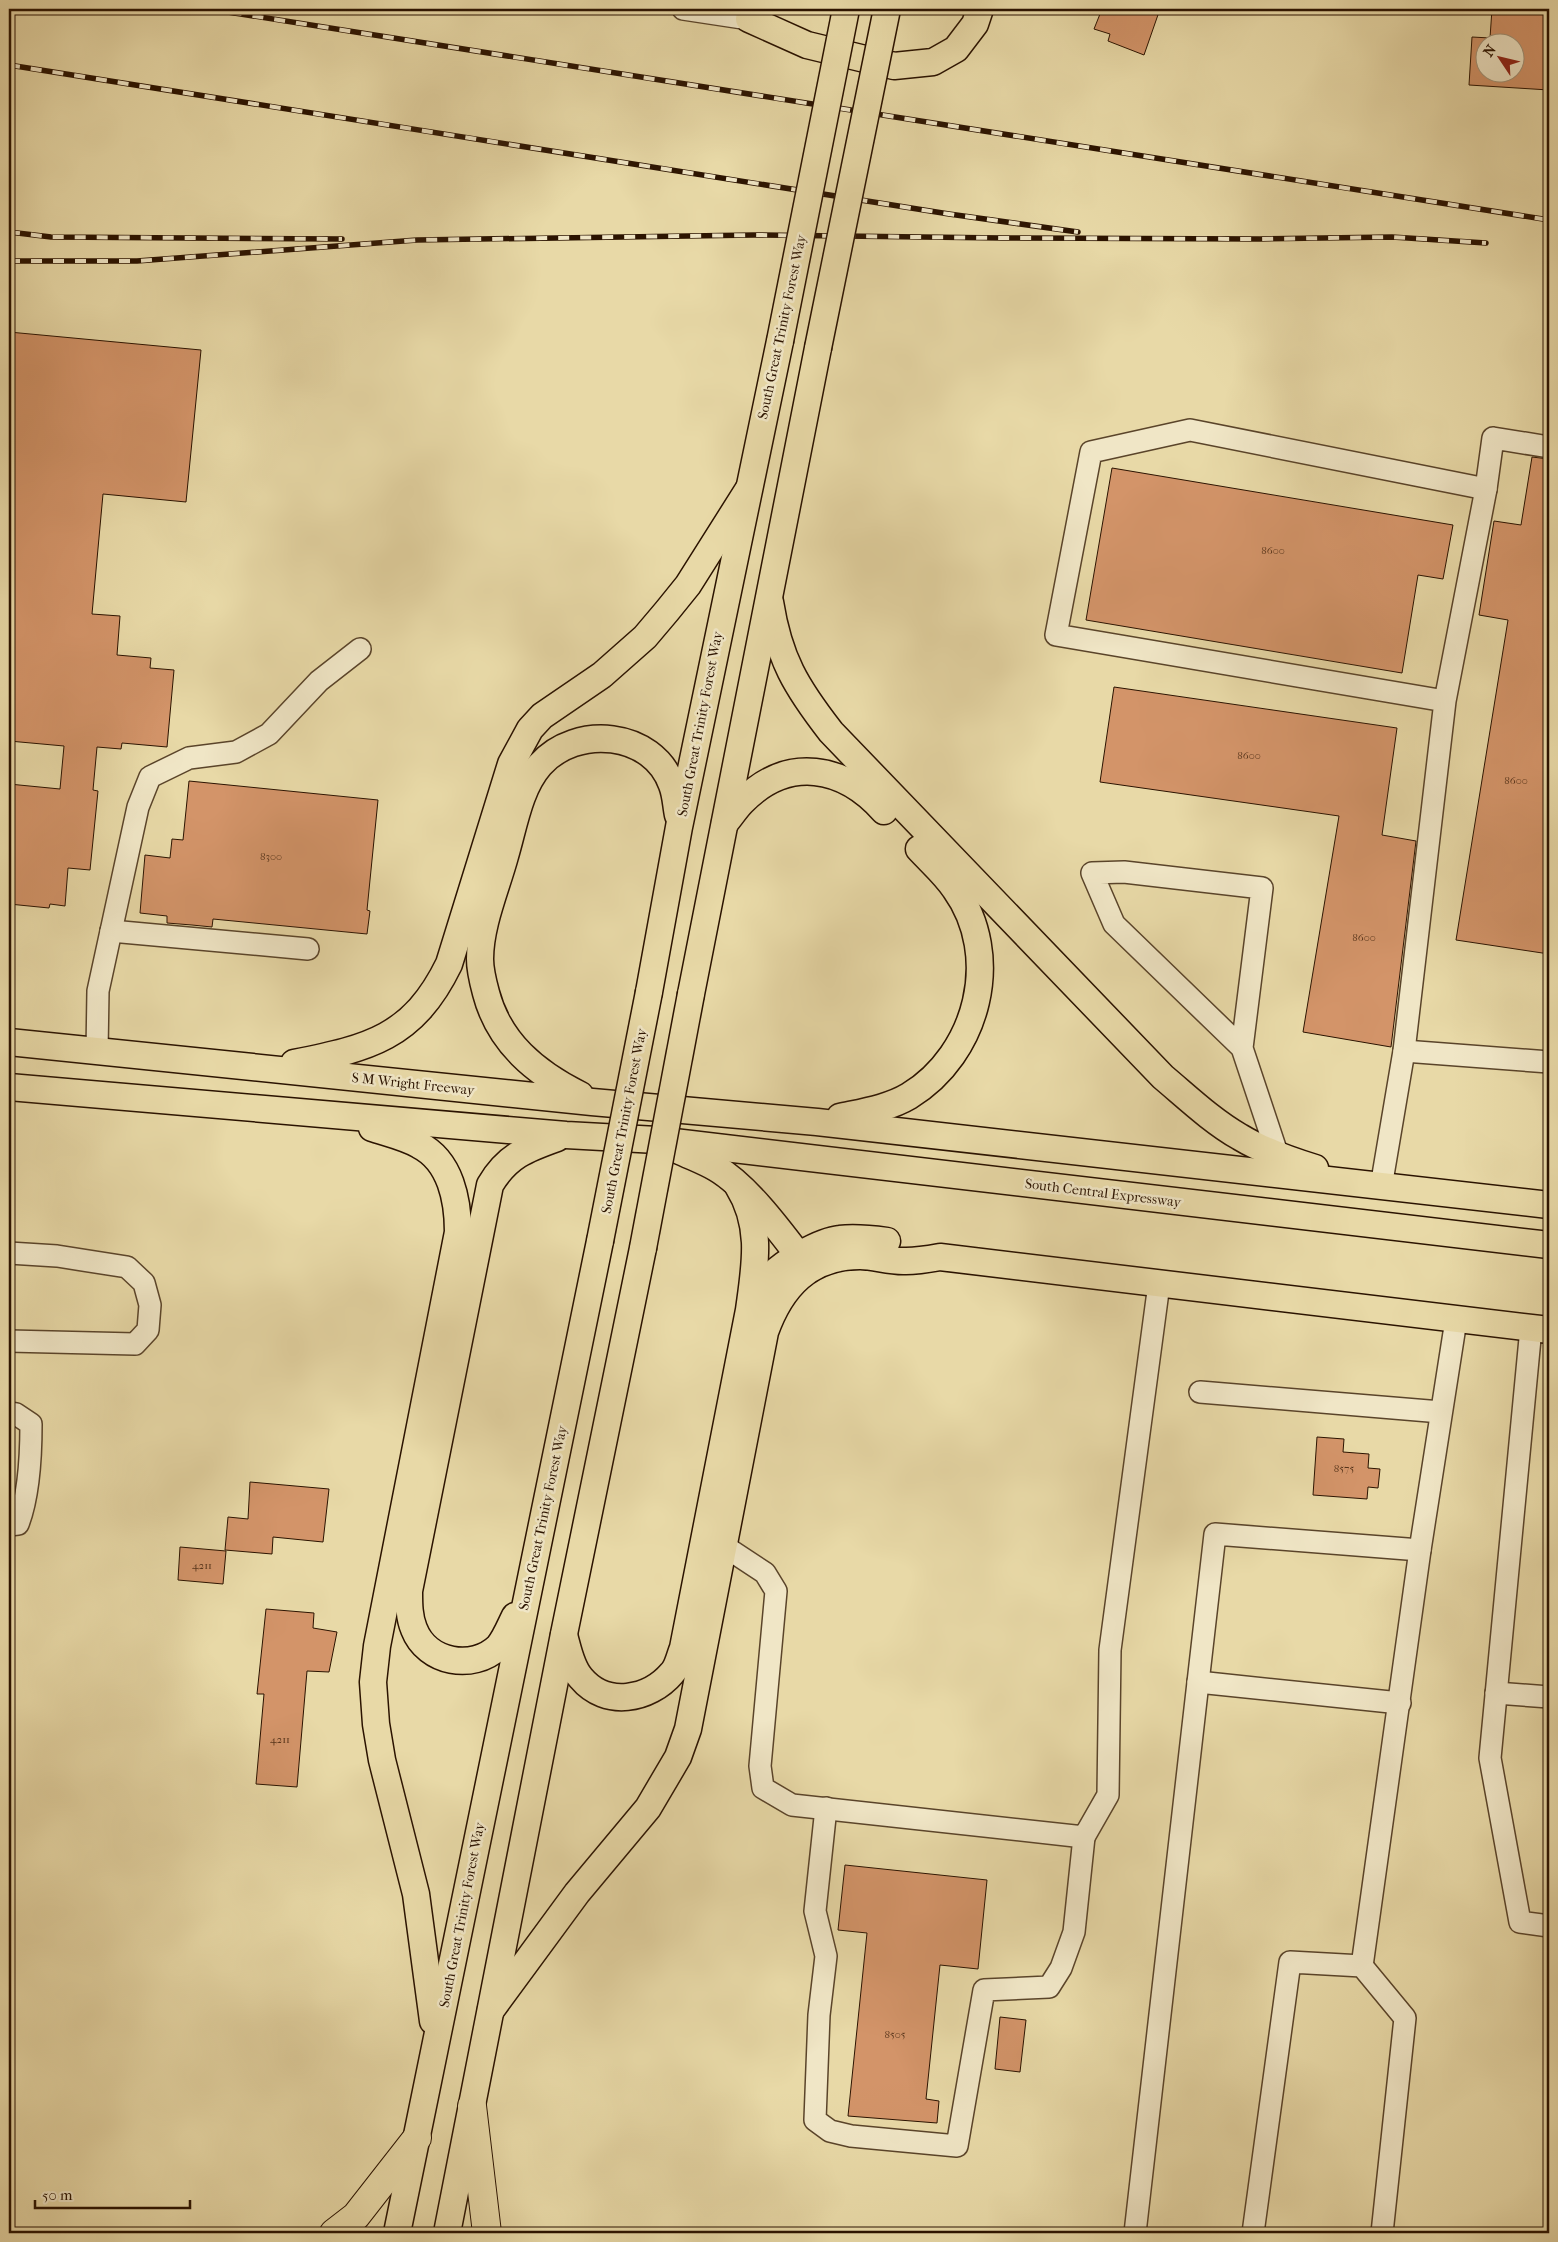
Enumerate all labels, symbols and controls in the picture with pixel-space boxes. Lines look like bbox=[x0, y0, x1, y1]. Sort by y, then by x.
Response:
north arrow bbox=[1476, 32, 1526, 82]
text: N bbox=[1480, 41, 1500, 60]
street label: South Great Trinity Forest Way bbox=[754, 233, 810, 421]
house number: 8600 bbox=[1261, 544, 1285, 557]
street label: South Great Trinity Forest Way bbox=[674, 629, 726, 818]
house number: 8600 bbox=[1237, 749, 1261, 762]
house number: 8600 bbox=[1504, 774, 1528, 787]
house number: 8300 bbox=[260, 850, 282, 863]
house number: 8600 bbox=[1352, 931, 1376, 944]
street label: South Great Trinity Forest Way bbox=[598, 1026, 650, 1215]
street label: S M Wright Freeway bbox=[351, 1069, 476, 1099]
street label: South Central Expressway bbox=[1024, 1175, 1183, 1211]
street label: South Great Trinity Forest Way bbox=[515, 1424, 571, 1612]
house number: 8575 bbox=[1334, 1462, 1354, 1475]
house number: 4211 bbox=[192, 1559, 212, 1572]
house number: 4211 bbox=[270, 1733, 290, 1746]
street label: South Great Trinity Forest Way bbox=[436, 1820, 488, 2009]
house number: 8505 bbox=[884, 2028, 906, 2041]
scale bar bbox=[35, 2177, 190, 2209]
text: 50 m bbox=[42, 2186, 73, 2204]

